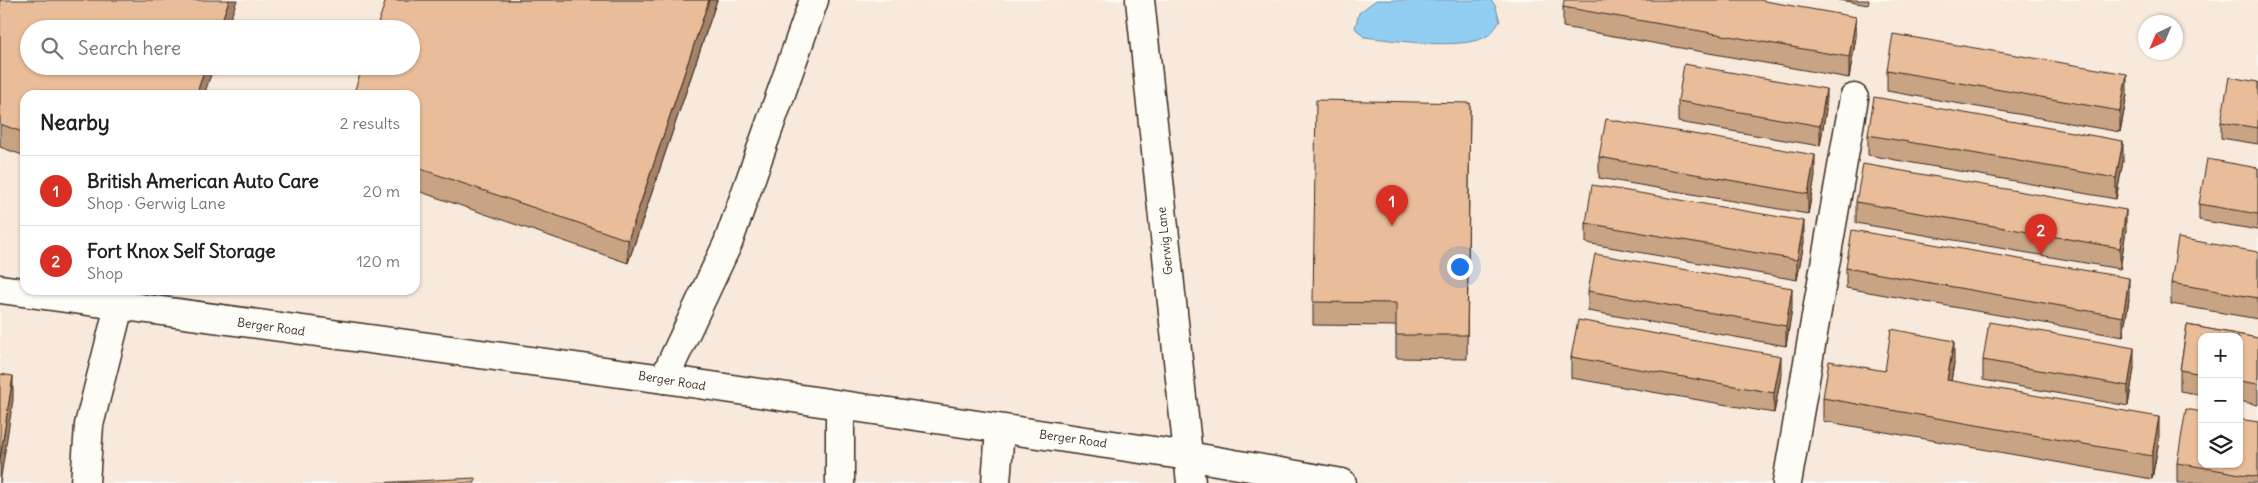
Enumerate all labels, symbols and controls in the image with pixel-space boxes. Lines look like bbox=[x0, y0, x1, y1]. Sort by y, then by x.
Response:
north arrow bbox=[2138, 15, 2183, 60]
search box bbox=[20, 20, 420, 75]
icon: search bbox=[38, 34, 66, 62]
text: Search here bbox=[78, 36, 181, 60]
text: Nearby bbox=[40, 109, 110, 136]
text: 2 results bbox=[340, 113, 400, 133]
text: British American Auto Care bbox=[87, 169, 319, 193]
text: 1 bbox=[53, 181, 59, 201]
text: 20 m bbox=[363, 181, 400, 201]
pin: 1 bbox=[1376, 185, 1408, 226]
text: Shop · Gerwig Lane bbox=[87, 193, 226, 213]
street label: Gerwig Lane bbox=[1153, 206, 1176, 276]
pin: 2 bbox=[2025, 214, 2057, 255]
text: Fort Knox Self Storage bbox=[87, 239, 276, 263]
text: 2 bbox=[52, 251, 60, 271]
text: 120 m bbox=[357, 251, 400, 271]
your location bbox=[1447, 254, 1473, 280]
text: Shop bbox=[87, 263, 123, 283]
street label: Berger Road bbox=[236, 314, 306, 339]
map controls bbox=[2198, 333, 2243, 468]
button: + bbox=[2198, 333, 2243, 378]
street label: Berger Road bbox=[637, 368, 707, 393]
button: − bbox=[2198, 378, 2243, 423]
button: layers bbox=[2198, 423, 2243, 468]
street label: Berger Road bbox=[1038, 426, 1108, 451]

